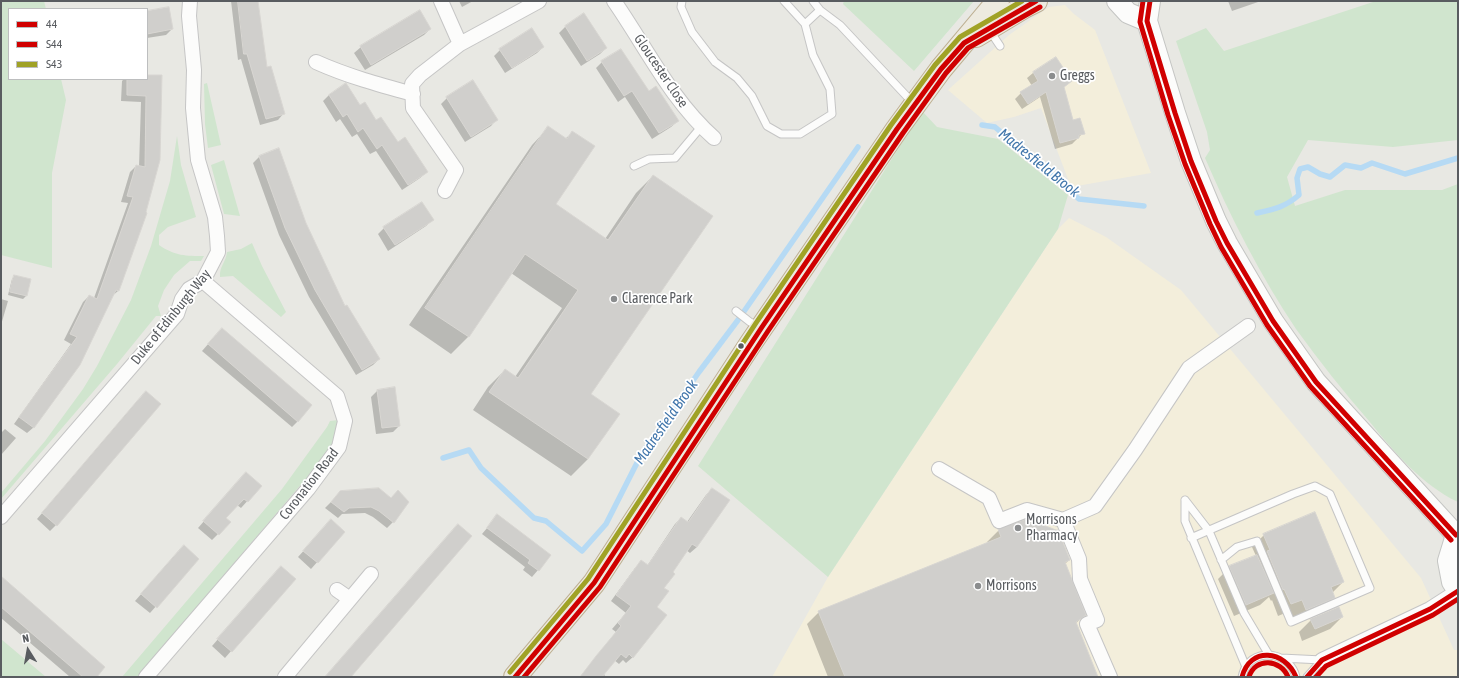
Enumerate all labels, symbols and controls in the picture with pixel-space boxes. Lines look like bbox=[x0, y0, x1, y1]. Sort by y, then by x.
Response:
legend bbox=[8, 8, 148, 80]
text: 44 bbox=[46, 17, 57, 31]
street label: Gloucester Close bbox=[630, 31, 692, 111]
text: S44 bbox=[46, 37, 62, 51]
text: S43 bbox=[46, 57, 62, 71]
place label: Greggs bbox=[1060, 68, 1095, 84]
marker: Greggs bbox=[1047, 71, 1057, 81]
water label: Madresfield Brook bbox=[995, 125, 1083, 201]
street label: Duke of Edinburgh Way bbox=[127, 266, 215, 368]
place label: Clarence Park bbox=[622, 291, 693, 307]
marker: Clarence Park bbox=[609, 294, 619, 304]
unlabelled marker bbox=[736, 341, 746, 351]
water label: Madresfield Brook bbox=[630, 376, 702, 468]
street label: Coronation Road bbox=[276, 445, 342, 523]
place label: Morrisons Pharmacy bbox=[1026, 512, 1078, 544]
marker: Morrisons Pharmacy bbox=[1013, 523, 1023, 533]
place label: Morrisons bbox=[986, 578, 1037, 594]
marker: Morrisons bbox=[973, 581, 983, 591]
north arrow bbox=[8, 630, 48, 670]
text: N bbox=[21, 632, 30, 645]

